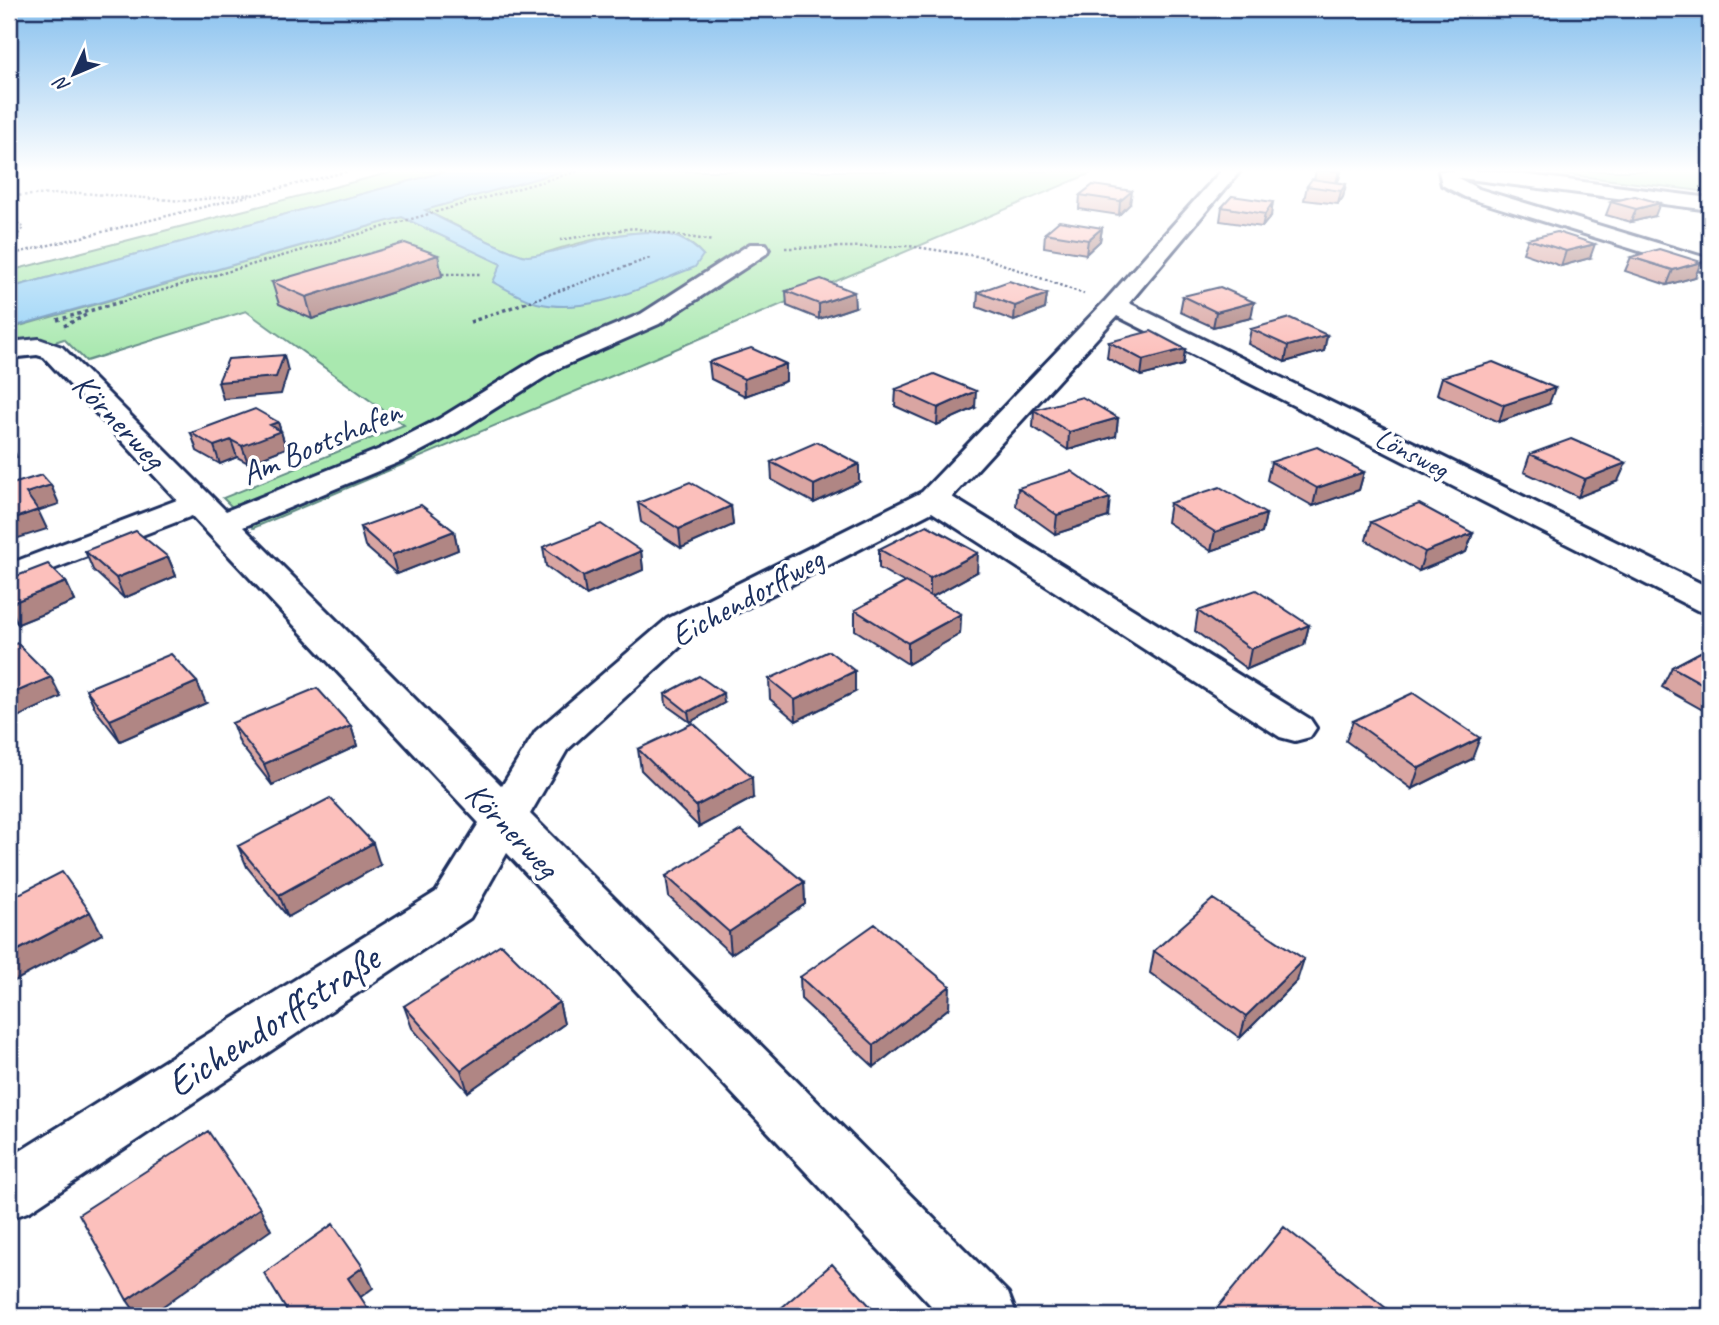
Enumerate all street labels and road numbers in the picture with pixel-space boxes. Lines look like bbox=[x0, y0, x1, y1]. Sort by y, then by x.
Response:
street label: Körnerweg bbox=[63, 364, 176, 479]
street label: Am Bootshafen bbox=[235, 389, 409, 494]
street label: Lönsweg bbox=[1370, 420, 1455, 487]
street label: Eichendorffweg bbox=[663, 537, 832, 656]
street label: Körnerweg bbox=[456, 773, 569, 888]
street label: Eichendorffstraße bbox=[157, 932, 391, 1108]

